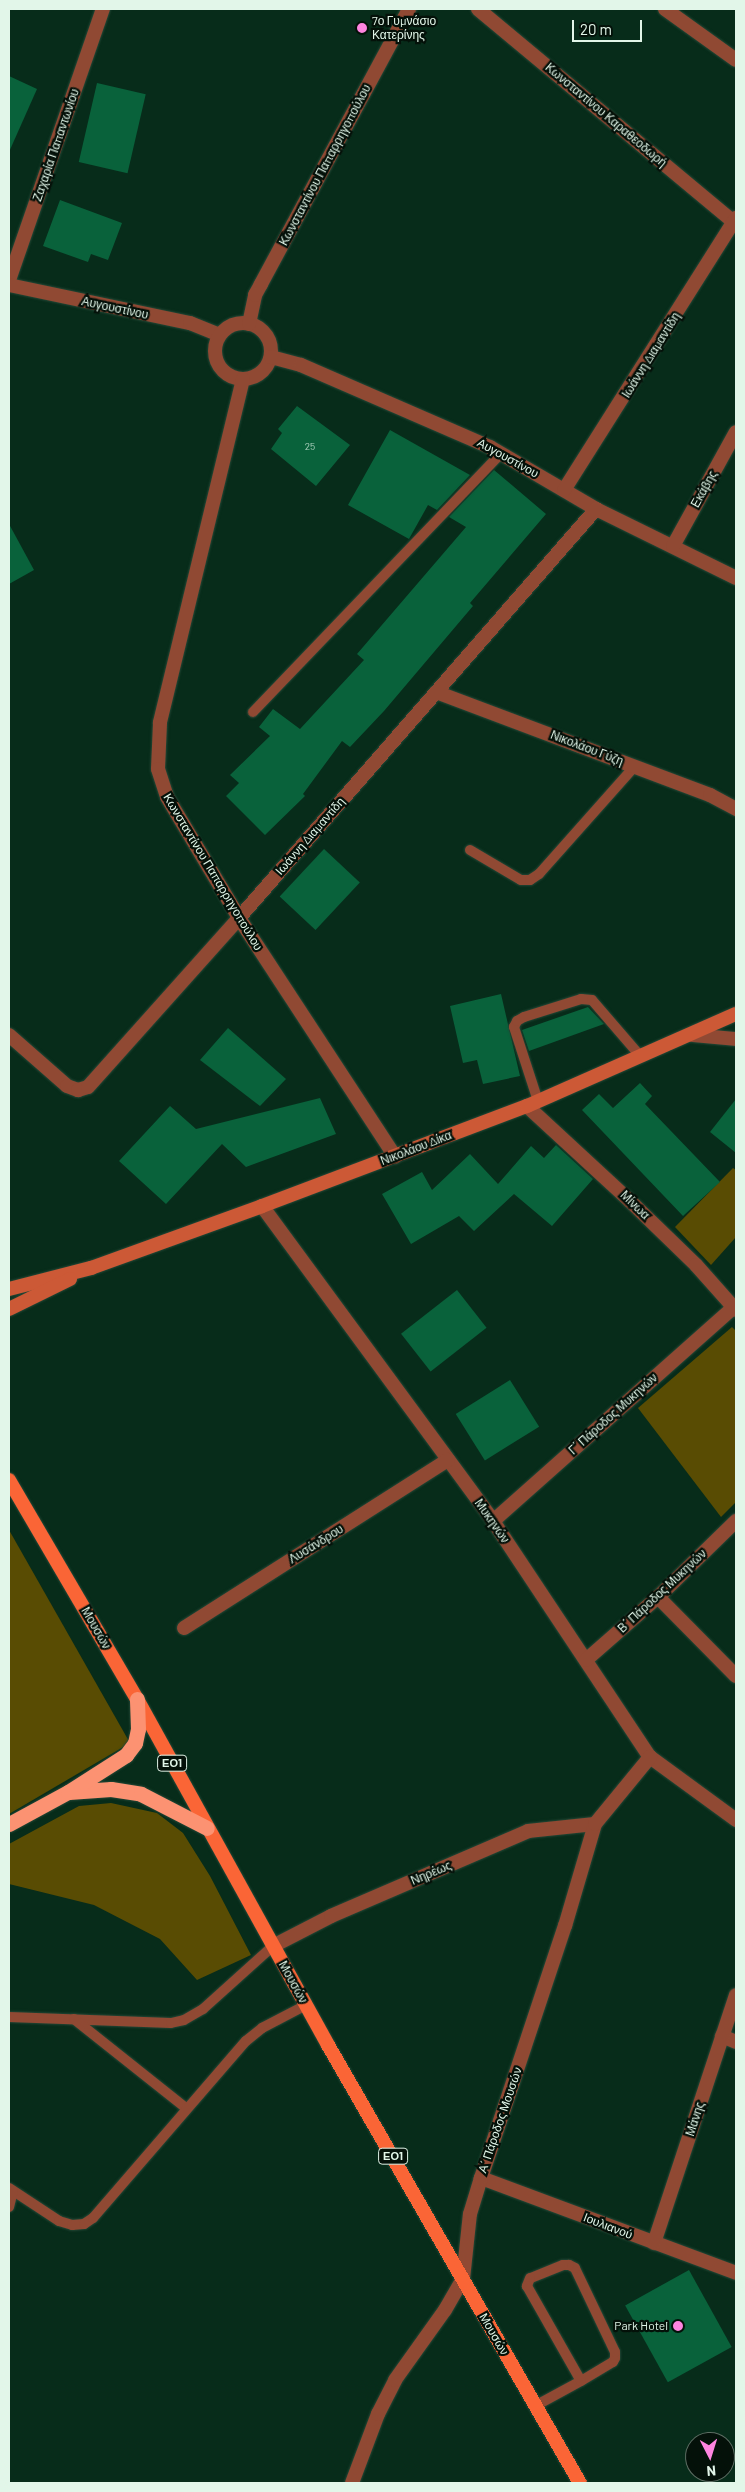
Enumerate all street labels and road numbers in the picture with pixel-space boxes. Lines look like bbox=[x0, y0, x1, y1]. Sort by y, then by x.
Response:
street label: Κωνσταντίνου Καραθεοδωρή bbox=[542, 60, 670, 170]
street label: Κωνσταντίνου Παπαρρηγοπούλου bbox=[276, 82, 374, 248]
street label: Ζαχαρία Παπαντωνίου bbox=[30, 87, 82, 203]
street label: Αυγουστίνου bbox=[80, 294, 150, 322]
street label: Ιωάννη Διαμαντίδη bbox=[619, 310, 683, 400]
street label: Αυγουστίνου bbox=[475, 435, 541, 481]
street label: Εκάβης bbox=[688, 468, 720, 510]
street label: Νικολάου Γύζη bbox=[549, 727, 625, 769]
street label: Κωνσταντίνου Παπαρρηγοπούλου bbox=[160, 791, 266, 953]
street label: Ιωάννη Διαμαντίδη bbox=[272, 794, 348, 878]
street label: Νικολάου Δίκα bbox=[378, 1128, 454, 1168]
street label: Μίνωα bbox=[617, 1188, 653, 1222]
street label: Γ΄ Πάροδος Μυκηνών bbox=[566, 1370, 660, 1458]
street label: Μυκηνών bbox=[472, 1496, 512, 1546]
street label: Λυσάνδρου bbox=[286, 1522, 346, 1566]
street label: Β΄ Πάροδος Μυκηνών bbox=[615, 1546, 709, 1636]
street label: Μουσών bbox=[78, 1604, 114, 1652]
road number: ΕΟ1 bbox=[157, 1755, 187, 1772]
street label: Νηρέως bbox=[409, 1858, 453, 1888]
street label: Μουσών bbox=[276, 1958, 310, 2006]
street label: Α΄ Πάροδος Μουσών bbox=[475, 2065, 525, 2175]
street label: Μάνης bbox=[683, 2100, 707, 2138]
road number: ΕΟ1 bbox=[378, 2148, 408, 2164]
street label: Ιουλιανού bbox=[581, 2210, 635, 2242]
street label: Μουσών bbox=[476, 2310, 512, 2358]

